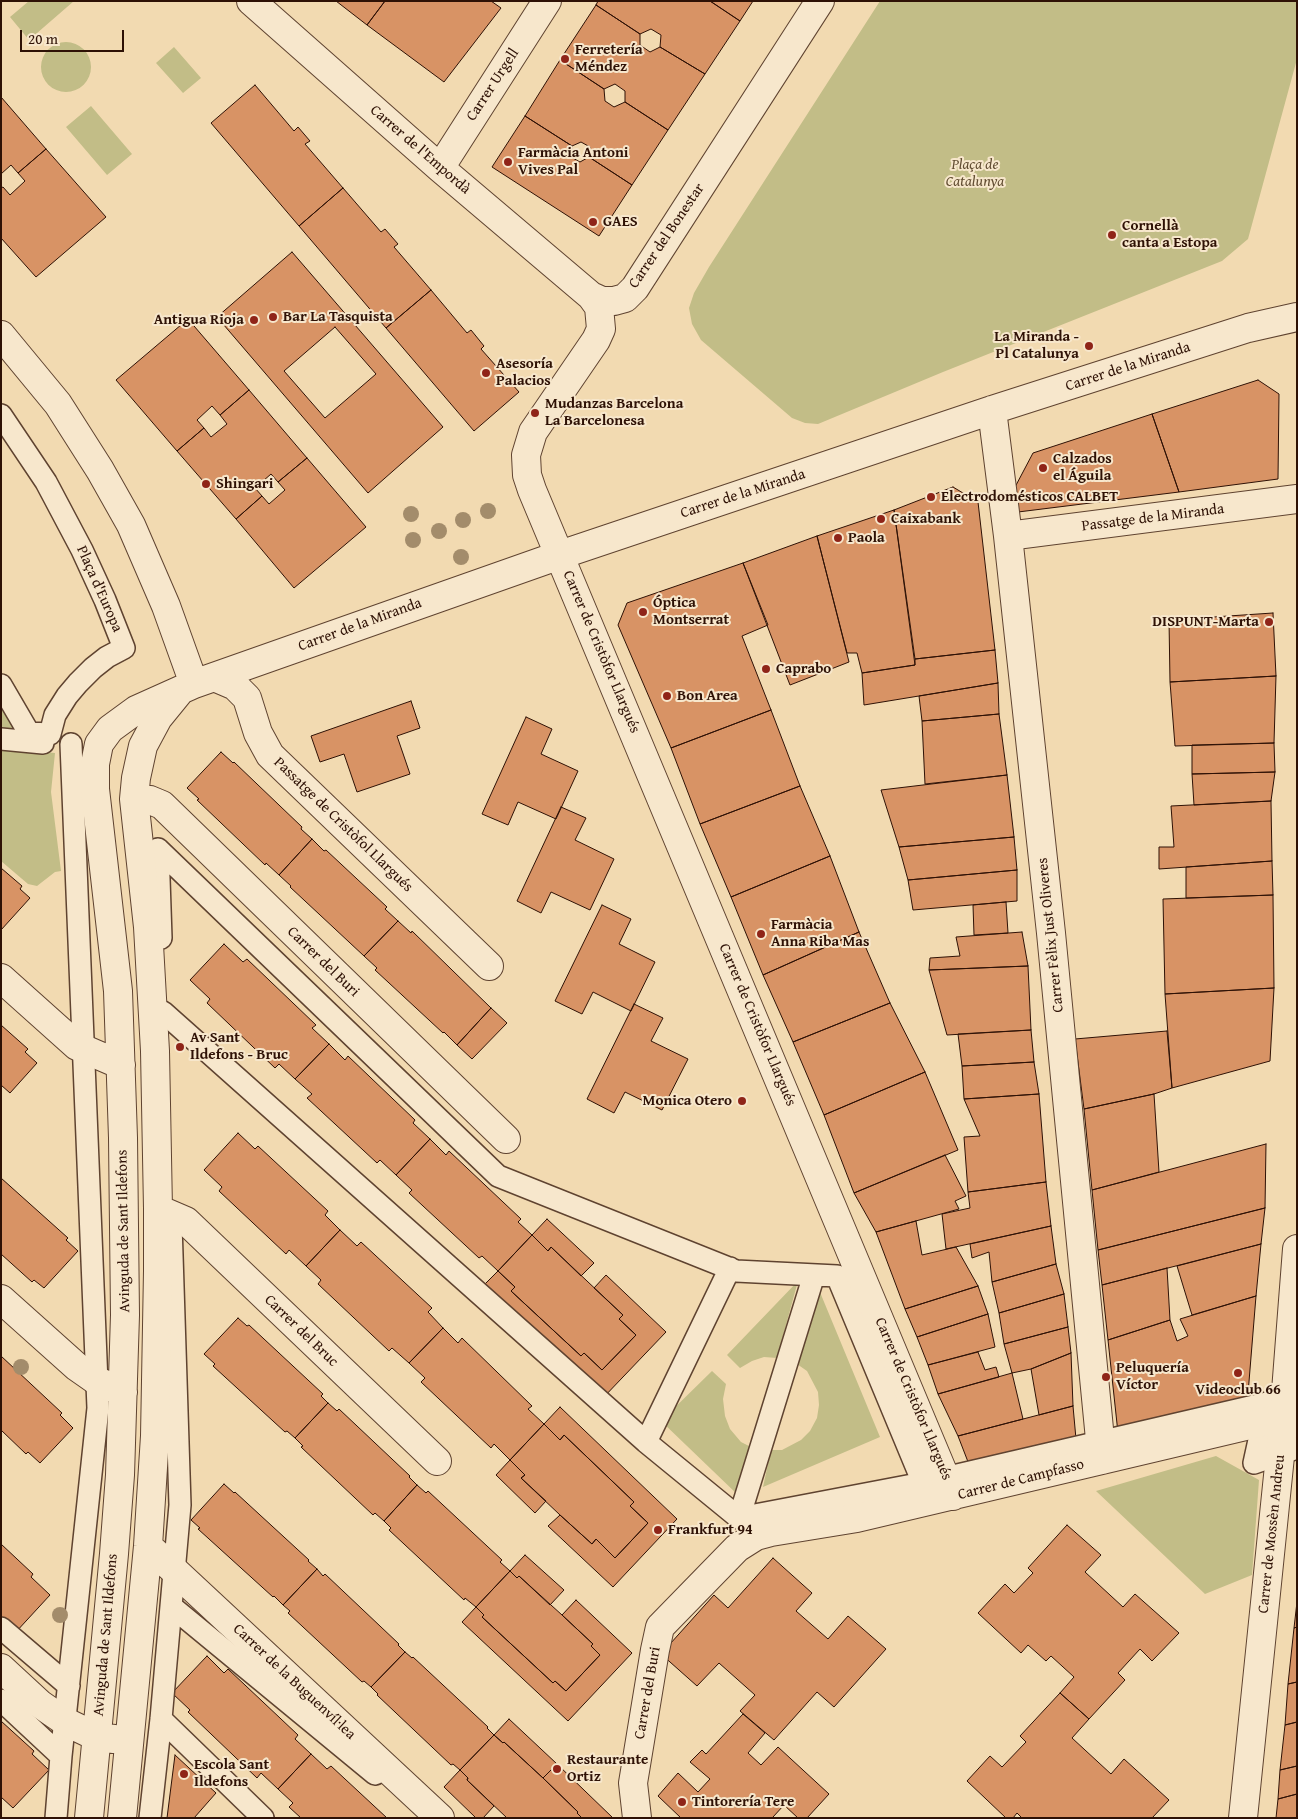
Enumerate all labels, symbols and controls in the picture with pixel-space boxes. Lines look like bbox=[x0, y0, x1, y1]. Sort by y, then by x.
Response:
scale bar bbox=[22, 20, 126, 52]
text: 20 m bbox=[28, 28, 58, 49]
place label: Ferretería Méndez bbox=[575, 41, 643, 76]
street label: Carrer Urgell bbox=[463, 45, 523, 125]
marker: Ferretería Méndez bbox=[559, 53, 571, 65]
street label: Carrer de l'Empordà bbox=[366, 102, 474, 198]
place label: Farmàcia Antoni Vives Pal bbox=[518, 144, 628, 179]
marker: Farmàcia Antoni Vives Pal bbox=[502, 156, 514, 168]
park label: Plaça de Catalunya bbox=[946, 156, 1004, 191]
street label: Carrer del Bonestar bbox=[625, 180, 709, 292]
place label: GAES bbox=[603, 213, 638, 231]
marker: GAES bbox=[587, 216, 599, 228]
place label: Cornellà canta a Estopa bbox=[1122, 217, 1217, 252]
marker: Cornellà canta a Estopa bbox=[1106, 229, 1118, 241]
place label: Bar La Tasquista bbox=[283, 308, 393, 326]
place label: Antigua Rioja bbox=[154, 311, 244, 329]
marker: Bar La Tasquista bbox=[267, 311, 279, 323]
marker: Antigua Rioja bbox=[248, 314, 260, 326]
place label: La Miranda - Pl Catalunya bbox=[994, 328, 1079, 363]
street label: Carrer de la Miranda bbox=[1063, 338, 1193, 396]
marker: La Miranda - Pl Catalunya bbox=[1083, 340, 1095, 352]
place label: Asesoría Palacios bbox=[496, 355, 553, 390]
marker: Asesoría Palacios bbox=[480, 367, 492, 379]
place label: Mudanzas Barcelona La Barcelonesa bbox=[545, 395, 683, 430]
marker: Mudanzas Barcelona La Barcelonesa bbox=[529, 407, 541, 419]
place label: Calzados el Águila bbox=[1053, 450, 1112, 485]
marker: Calzados el Águila bbox=[1037, 462, 1049, 474]
street label: Carrer de la Miranda bbox=[678, 465, 808, 523]
place label: Shingari bbox=[216, 475, 273, 493]
marker: Shingari bbox=[200, 478, 212, 490]
place label: Electrodomésticos CALBET bbox=[941, 488, 1118, 506]
marker: Electrodomésticos CALBET bbox=[925, 491, 937, 503]
street label: Passatge de la Miranda bbox=[1081, 500, 1225, 536]
place label: Caixabank bbox=[891, 510, 961, 528]
marker: Caixabank bbox=[875, 513, 887, 525]
place label: Paola bbox=[848, 529, 885, 547]
marker: Paola bbox=[832, 532, 844, 544]
street label: Plaça d'Europa bbox=[72, 543, 126, 635]
street label: Carrer de Cristòfor Llargués bbox=[559, 568, 643, 736]
street label: Carrer de la Miranda bbox=[296, 594, 424, 656]
place label: Óptica Montserrat bbox=[653, 594, 729, 629]
marker: Óptica Montserrat bbox=[637, 606, 649, 618]
place label: DISPUNT-Marta bbox=[1152, 613, 1259, 631]
marker: DISPUNT-Marta bbox=[1263, 616, 1275, 628]
place label: Caprabo bbox=[776, 660, 831, 678]
marker: Caprabo bbox=[760, 663, 772, 675]
place label: Bon Area bbox=[677, 687, 738, 705]
marker: Bon Area bbox=[661, 690, 673, 702]
street label: Passatge de Cristòfol Llargués bbox=[270, 754, 416, 896]
street label: Carrer Fèlix Just Oliveres bbox=[1034, 857, 1068, 1013]
place label: Farmàcia Anna Riba Mas bbox=[771, 916, 869, 951]
street label: Carrer del Buri bbox=[283, 923, 363, 1001]
marker: Farmàcia Anna Riba Mas bbox=[755, 928, 767, 940]
street label: Carrer de Cristòfor Llargués bbox=[715, 941, 799, 1109]
place label: Av Sant Ildefons - Bruc bbox=[190, 1029, 288, 1064]
marker: Av Sant Ildefons - Bruc bbox=[174, 1041, 186, 1053]
place label: Monica Otero bbox=[643, 1092, 732, 1110]
marker: Monica Otero bbox=[736, 1095, 748, 1107]
street label: Avinguda de Sant Ildefons bbox=[114, 1149, 134, 1313]
street label: Carrer del Bruc bbox=[260, 1291, 342, 1371]
street label: Carrer de Cristòfor Llargués bbox=[871, 1315, 955, 1483]
place label: Peluquería Víctor bbox=[1116, 1359, 1189, 1394]
marker: Videoclub 66 bbox=[1232, 1367, 1244, 1379]
marker: Peluquería Víctor bbox=[1100, 1371, 1112, 1383]
place label: Videoclub 66 bbox=[1195, 1381, 1281, 1399]
street label: Carrer de Mossèn Andreu bbox=[1255, 1454, 1289, 1614]
street label: Carrer de Campfasso bbox=[956, 1456, 1086, 1504]
place label: Frankfurt 94 bbox=[668, 1521, 753, 1539]
marker: Frankfurt 94 bbox=[652, 1524, 664, 1536]
street label: Avinguda de Sant Ildefons bbox=[90, 1553, 122, 1717]
street label: Carrer de la Buguenvíl·lea bbox=[229, 1620, 359, 1744]
street label: Carrer del Buri bbox=[631, 1645, 665, 1741]
place label: Restaurante Ortiz bbox=[567, 1751, 648, 1786]
place label: Escola Sant Ildefons bbox=[194, 1756, 269, 1791]
marker: Restaurante Ortiz bbox=[551, 1763, 563, 1775]
marker: Escola Sant Ildefons bbox=[178, 1768, 190, 1780]
place label: Tintorería Tere bbox=[692, 1793, 794, 1811]
marker: Tintorería Tere bbox=[676, 1796, 688, 1808]

